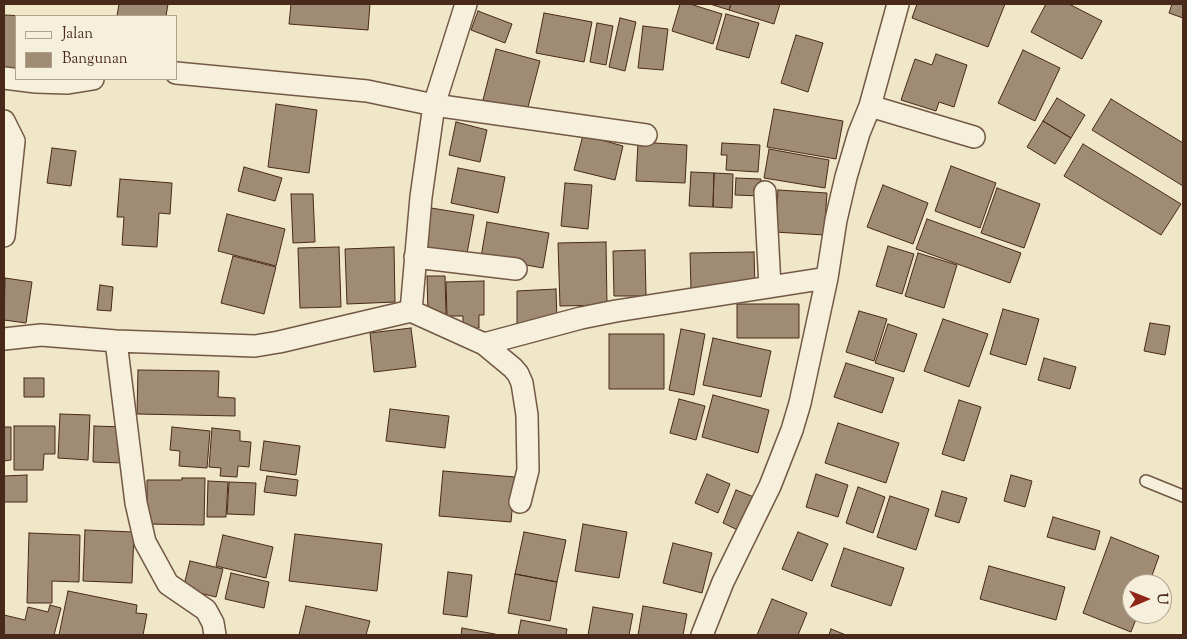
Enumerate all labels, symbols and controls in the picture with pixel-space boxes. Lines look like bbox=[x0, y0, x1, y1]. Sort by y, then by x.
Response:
legend bbox=[15, 15, 178, 80]
text: Jalan bbox=[62, 24, 93, 45]
text: Bangunan bbox=[62, 49, 128, 70]
north arrow bbox=[1122, 574, 1172, 624]
text: U bbox=[1151, 593, 1171, 605]

